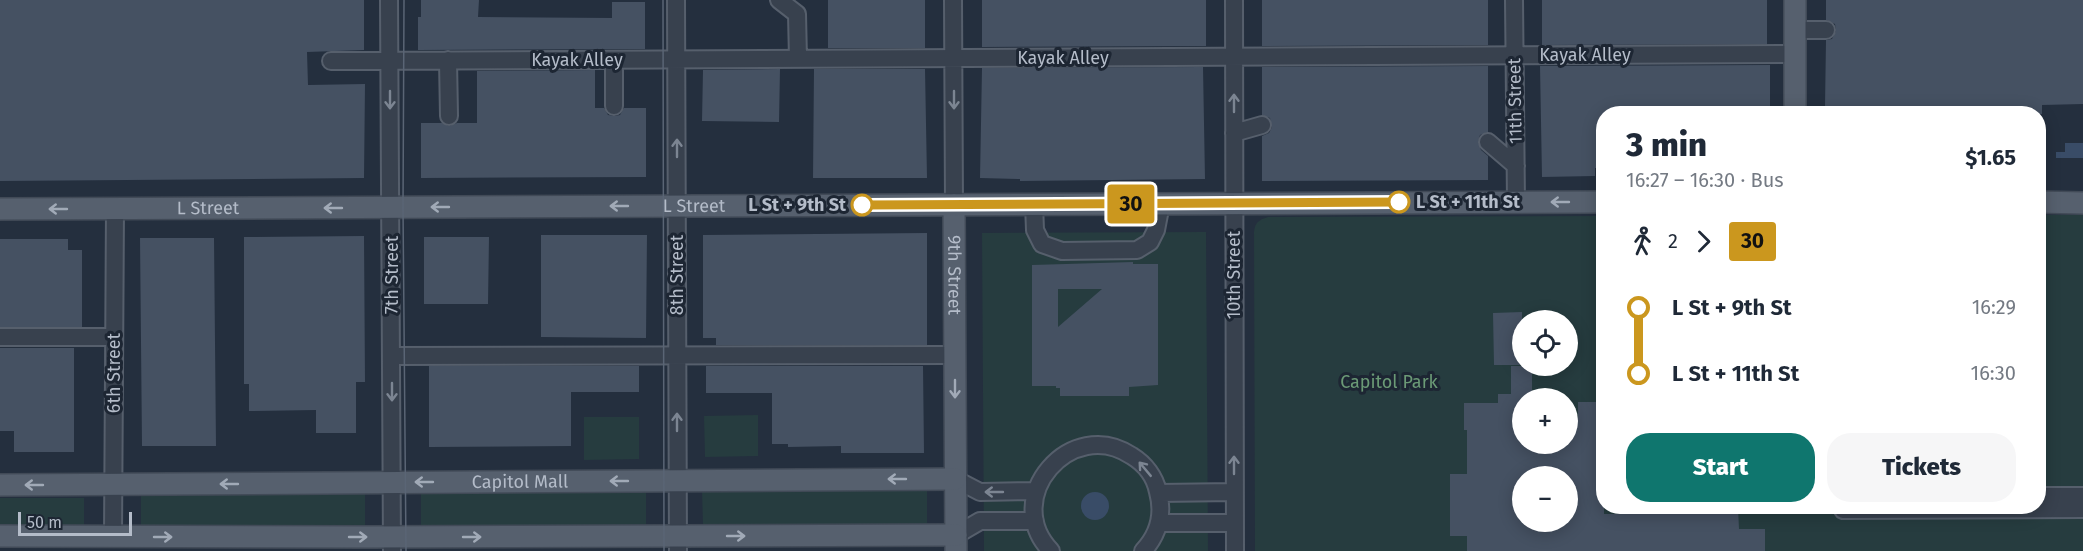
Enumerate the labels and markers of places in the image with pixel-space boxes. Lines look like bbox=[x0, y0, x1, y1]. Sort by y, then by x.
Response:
marker: L St + 11th St bbox=[1388, 191, 1410, 213]
place label: L St + 11th St bbox=[1416, 191, 1521, 213]
place label: L St + 9th St bbox=[748, 194, 847, 216]
marker: L St + 9th St bbox=[851, 194, 873, 216]

